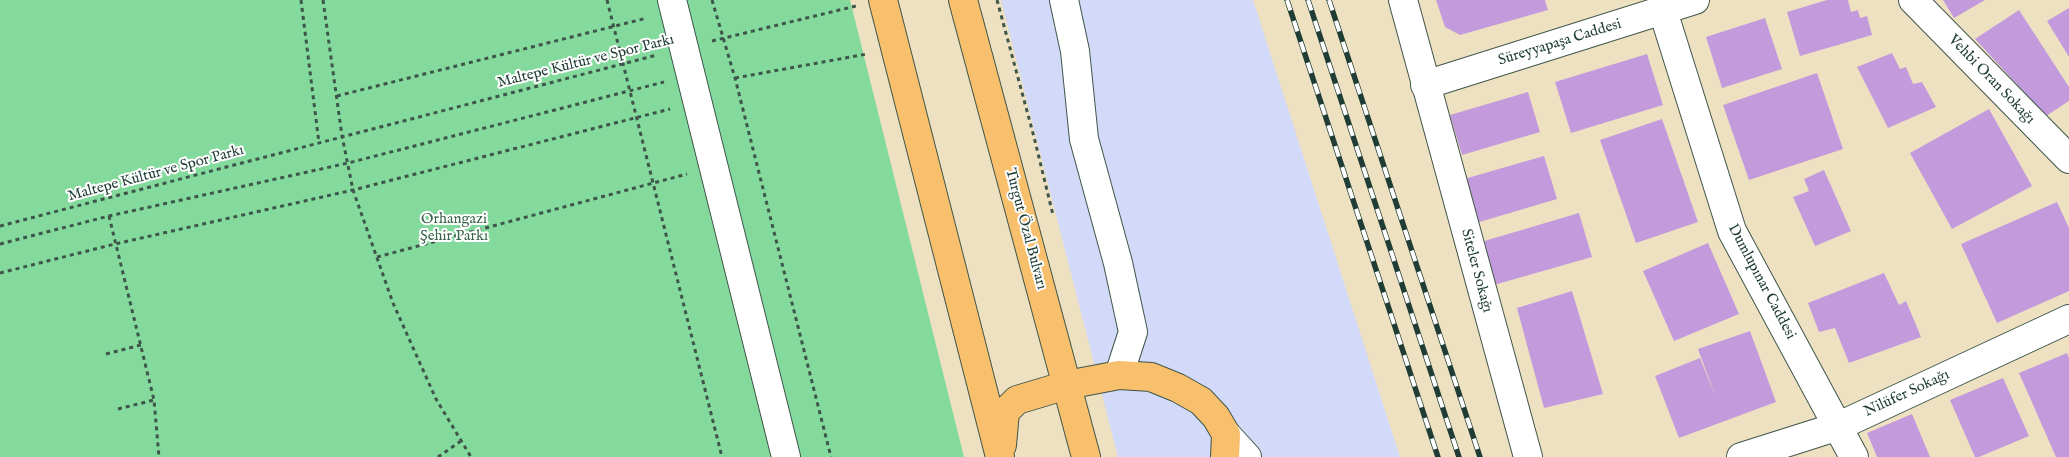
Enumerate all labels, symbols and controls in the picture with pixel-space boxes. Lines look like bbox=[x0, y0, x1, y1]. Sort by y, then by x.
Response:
street label: Süreyyapaşa Caddesi bbox=[1496, 16, 1624, 70]
street label: Maltepe Kültür ve Spor Parkı bbox=[496, 31, 676, 93]
street label: Vehbi Oran Sokağı bbox=[1944, 32, 2038, 128]
street label: Maltepe Kültür ve Spor Parkı bbox=[66, 142, 246, 206]
street label: Turgut Özal Bulvarı bbox=[1000, 166, 1050, 292]
park label: Orhangazi Şehir Parkı bbox=[420, 211, 488, 246]
street label: Dumlupınar Caddesi bbox=[1723, 221, 1799, 343]
street label: Siteler Sokağı bbox=[1456, 227, 1496, 315]
street label: Nilüfer Sokağı bbox=[1861, 366, 1953, 422]

